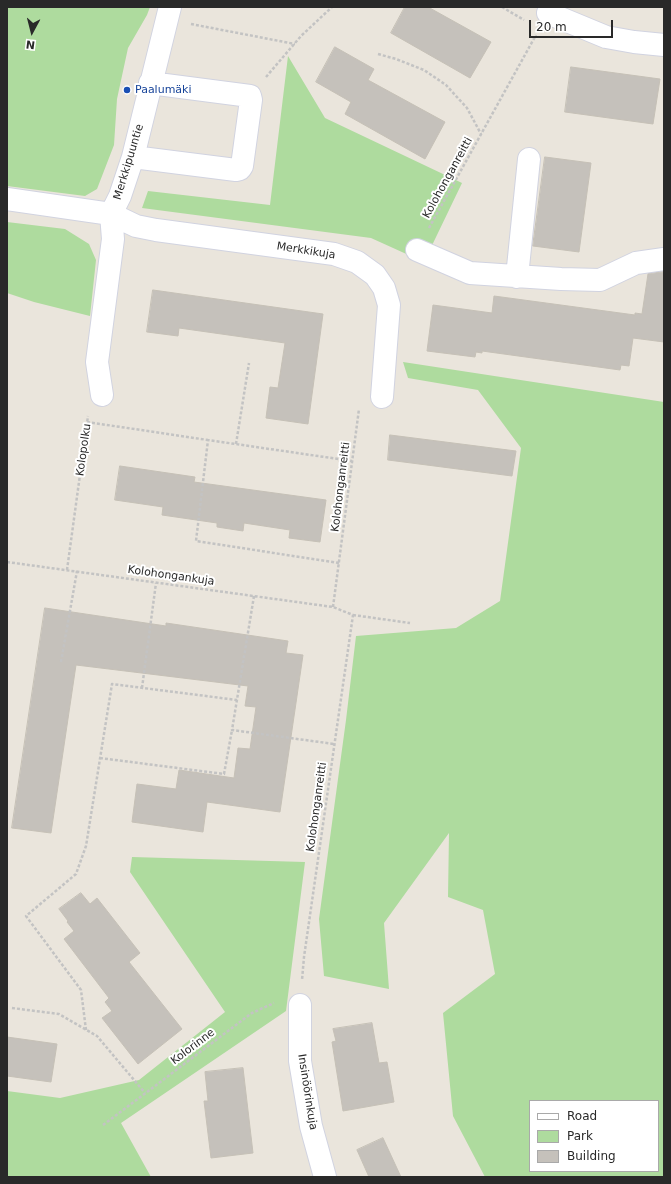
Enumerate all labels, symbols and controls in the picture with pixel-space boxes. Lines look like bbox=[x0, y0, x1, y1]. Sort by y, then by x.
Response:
north arrow bbox=[12, 12, 52, 52]
scale bar bbox=[531, 12, 615, 38]
text: 20 m bbox=[536, 20, 567, 34]
text: N bbox=[25, 37, 36, 51]
place label: Paalumäki bbox=[135, 83, 192, 97]
marker: Paalumäki bbox=[122, 85, 132, 95]
street label: Merkkipuuntie bbox=[111, 122, 147, 202]
street label: Kolohonganreitti bbox=[420, 135, 476, 221]
street label: Merkkikuja bbox=[276, 240, 336, 262]
street label: Kolopolku bbox=[74, 423, 94, 477]
street label: Kolohonganreitti bbox=[329, 441, 353, 533]
street label: Kolohongankuja bbox=[127, 563, 215, 589]
street label: Kolohonganreitti bbox=[304, 761, 330, 853]
street label: Kolorinne bbox=[168, 1026, 218, 1068]
street label: Insinöörinkuja bbox=[294, 1053, 320, 1131]
legend bbox=[529, 1100, 659, 1172]
text: Road bbox=[567, 1109, 597, 1123]
text: Park bbox=[567, 1129, 593, 1143]
text: Building bbox=[567, 1149, 616, 1163]

